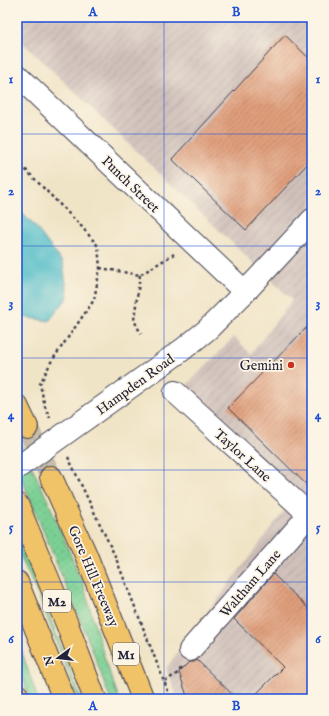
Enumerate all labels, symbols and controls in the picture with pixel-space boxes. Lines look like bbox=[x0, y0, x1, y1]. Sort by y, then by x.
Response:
text: A bbox=[88, 4, 99, 21]
text: B bbox=[232, 4, 241, 21]
text: 1 bbox=[9, 71, 14, 88]
text: 1 bbox=[316, 71, 321, 88]
street label: Punch Street bbox=[97, 153, 163, 217]
text: 2 bbox=[8, 183, 14, 200]
text: 2 bbox=[315, 183, 321, 200]
text: 3 bbox=[9, 295, 14, 312]
text: 3 bbox=[316, 295, 321, 312]
street label: Hampden Road bbox=[93, 350, 179, 419]
place label: Gemini bbox=[240, 357, 283, 375]
marker: Gemini bbox=[286, 360, 296, 370]
text: 4 bbox=[8, 407, 15, 424]
text: 4 bbox=[315, 407, 322, 424]
street label: Taylor Lane bbox=[210, 425, 275, 487]
text: 5 bbox=[9, 519, 14, 536]
text: 5 bbox=[316, 519, 321, 536]
street label: Gore Hill Freeway bbox=[64, 523, 123, 630]
street label: Waltham Lane bbox=[216, 545, 286, 621]
road number: M2 bbox=[43, 590, 71, 612]
text: 6 bbox=[8, 631, 14, 648]
text: 6 bbox=[315, 631, 321, 648]
north arrow bbox=[38, 638, 78, 678]
road number: M1 bbox=[113, 643, 139, 665]
text: N bbox=[41, 653, 58, 668]
text: A bbox=[88, 698, 99, 715]
text: B bbox=[232, 698, 241, 715]

